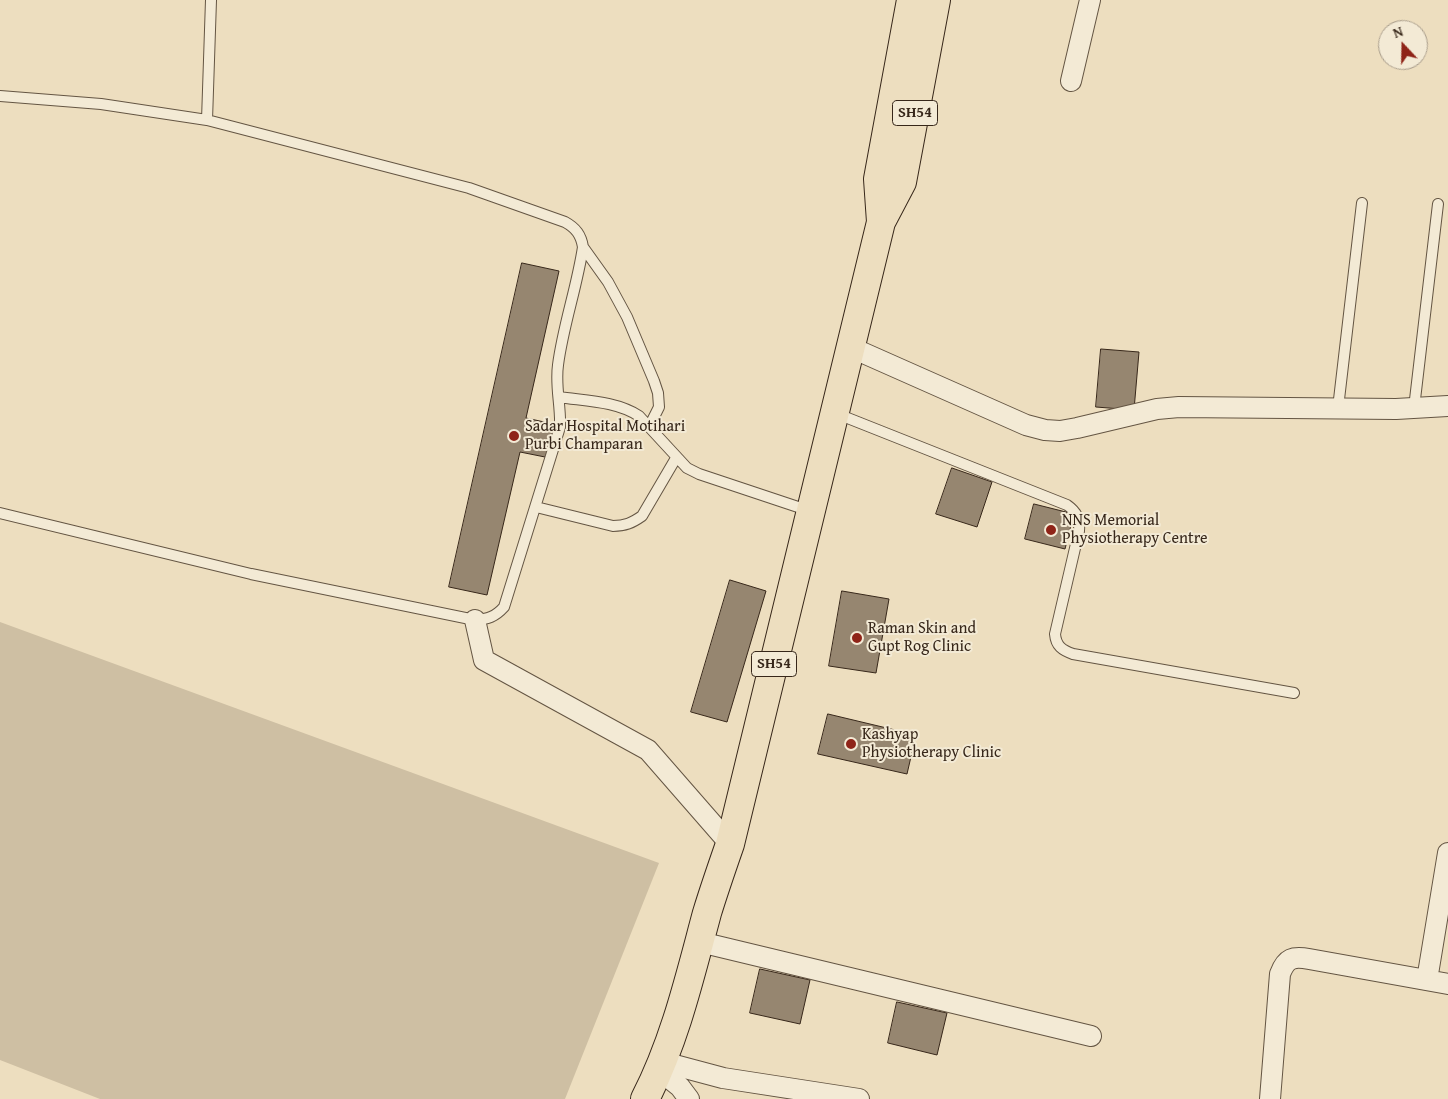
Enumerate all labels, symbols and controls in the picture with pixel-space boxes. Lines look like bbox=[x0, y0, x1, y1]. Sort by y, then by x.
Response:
north arrow bbox=[1378, 20, 1428, 70]
text: N bbox=[1390, 21, 1406, 43]
road number: SH54 bbox=[892, 100, 938, 126]
place label: Sadar Hospital Motihari Purbi Champaran bbox=[525, 417, 685, 455]
marker: Sadar Hospital Motihari Purbi Champaran bbox=[507, 429, 521, 443]
place label: NNS Memorial Physiotherapy Centre bbox=[1062, 511, 1208, 549]
marker: NNS Memorial Physiotherapy Centre bbox=[1044, 523, 1058, 537]
place label: Raman Skin and Gupt Rog Clinic bbox=[868, 619, 976, 657]
marker: Raman Skin and Gupt Rog Clinic bbox=[850, 631, 864, 645]
road number: SH54 bbox=[752, 652, 796, 676]
place label: Kashyap Physiotherapy Clinic bbox=[862, 725, 1001, 763]
marker: Kashyap Physiotherapy Clinic bbox=[844, 737, 858, 751]

